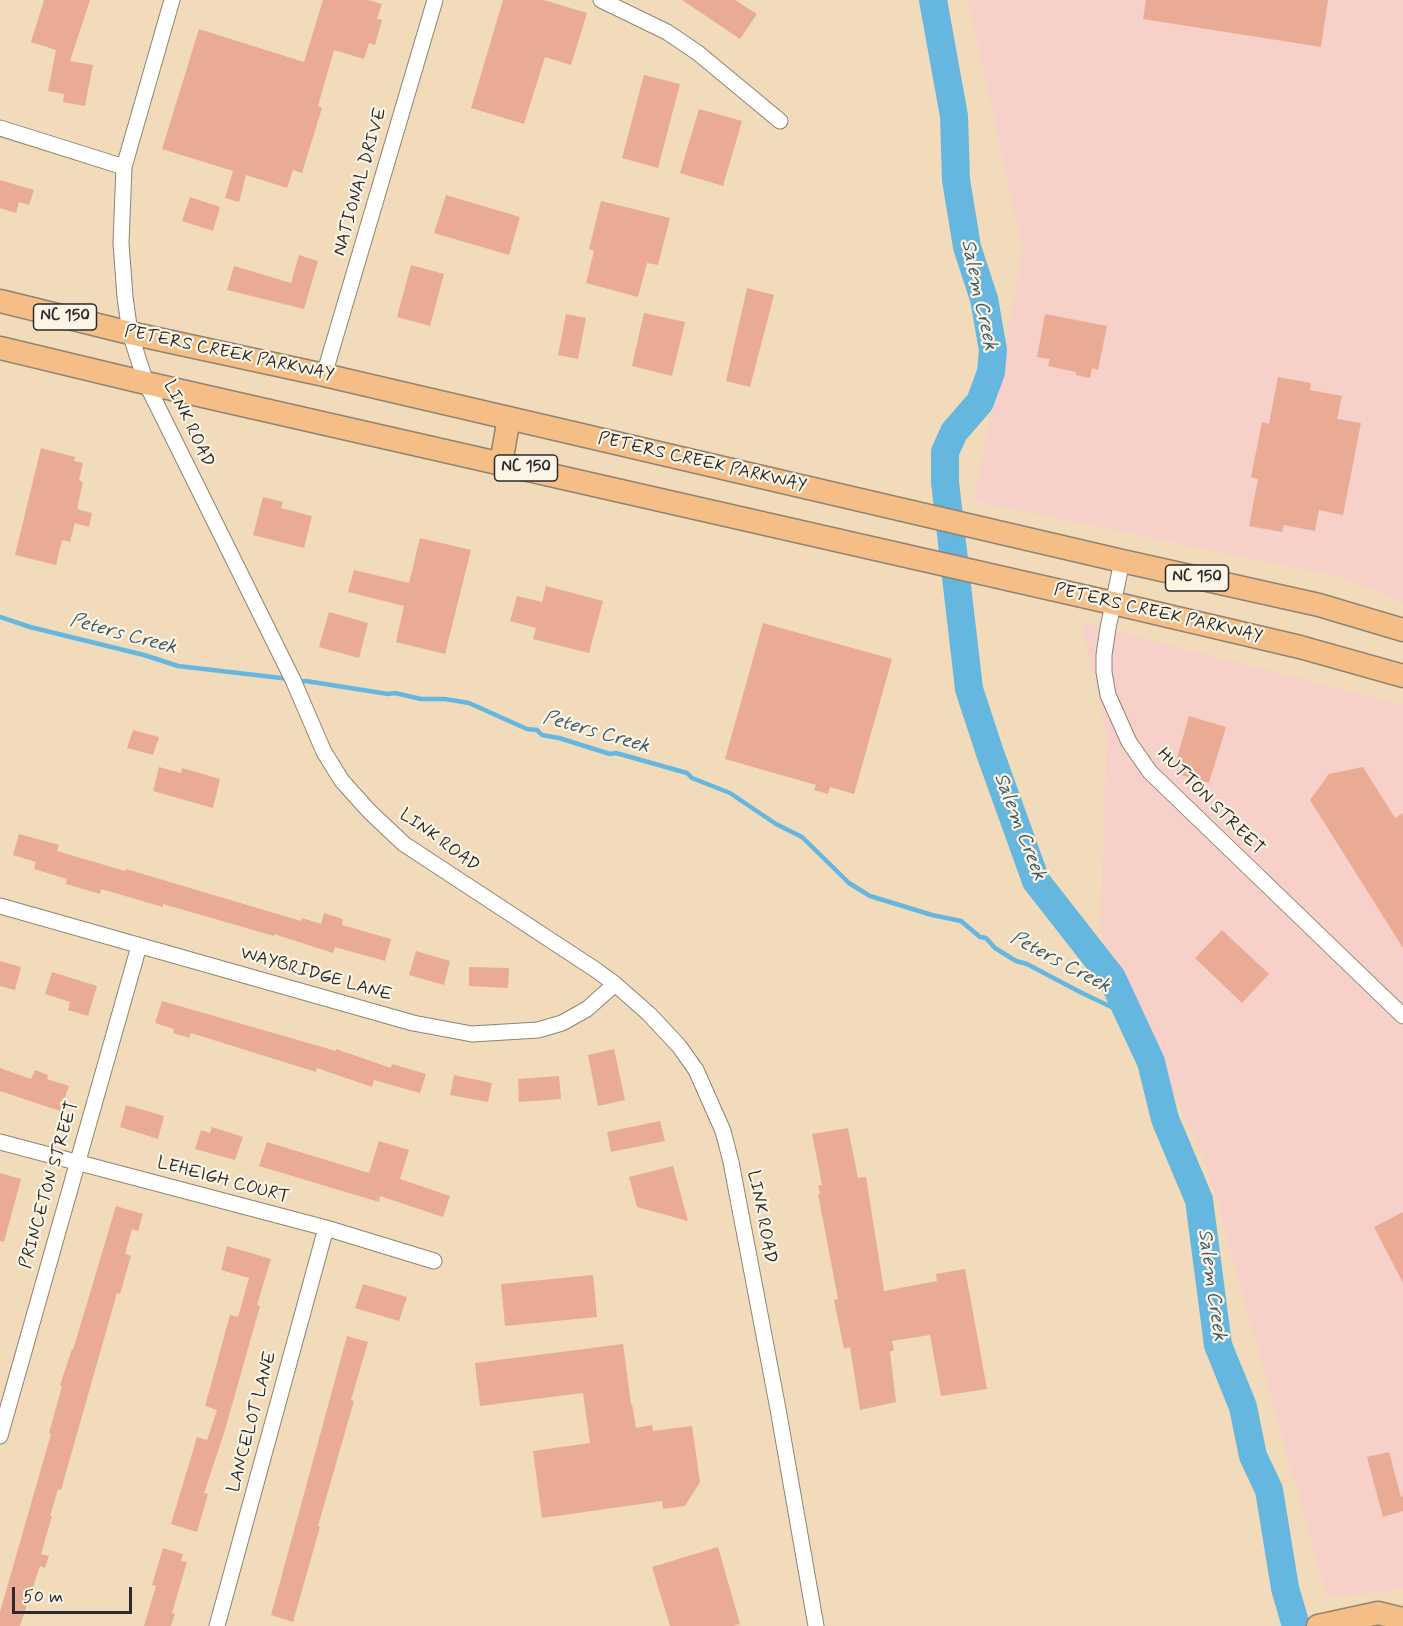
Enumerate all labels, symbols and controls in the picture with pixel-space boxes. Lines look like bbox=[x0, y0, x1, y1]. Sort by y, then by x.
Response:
street label: NATIONAL DRIVE bbox=[329, 105, 393, 259]
water label: Salem Creek bbox=[955, 237, 1001, 353]
road number: NC 150 bbox=[34, 304, 97, 330]
street label: PETERS CREEK PARKWAY bbox=[122, 321, 336, 387]
street label: LINK ROAD bbox=[158, 377, 218, 471]
street label: PETERS CREEK PARKWAY bbox=[596, 428, 808, 498]
road number: NC 150 bbox=[494, 455, 558, 481]
road number: NC 150 bbox=[1166, 565, 1228, 591]
street label: PETERS CREEK PARKWAY bbox=[1052, 579, 1264, 649]
water label: Peters Creek bbox=[67, 609, 179, 661]
water label: Peters Creek bbox=[540, 706, 652, 760]
street label: HUTTON STREET bbox=[1152, 744, 1268, 860]
water label: Salem Creek bbox=[988, 770, 1050, 884]
street label: LINK ROAD bbox=[395, 805, 483, 877]
water label: Peters Creek bbox=[1006, 927, 1114, 999]
street label: WAYBRIDGE LANE bbox=[238, 943, 394, 1007]
street label: PRINCETON STREET bbox=[16, 1099, 84, 1271]
street label: LEHEIGH COURT bbox=[154, 1153, 292, 1209]
street label: LINK ROAD bbox=[741, 1169, 781, 1265]
water label: Salem Creek bbox=[1191, 1227, 1231, 1343]
street label: LANCELOT LANE bbox=[224, 1349, 282, 1495]
scale bar bbox=[15, 1575, 135, 1613]
text: 50 m bbox=[23, 1585, 63, 1609]

